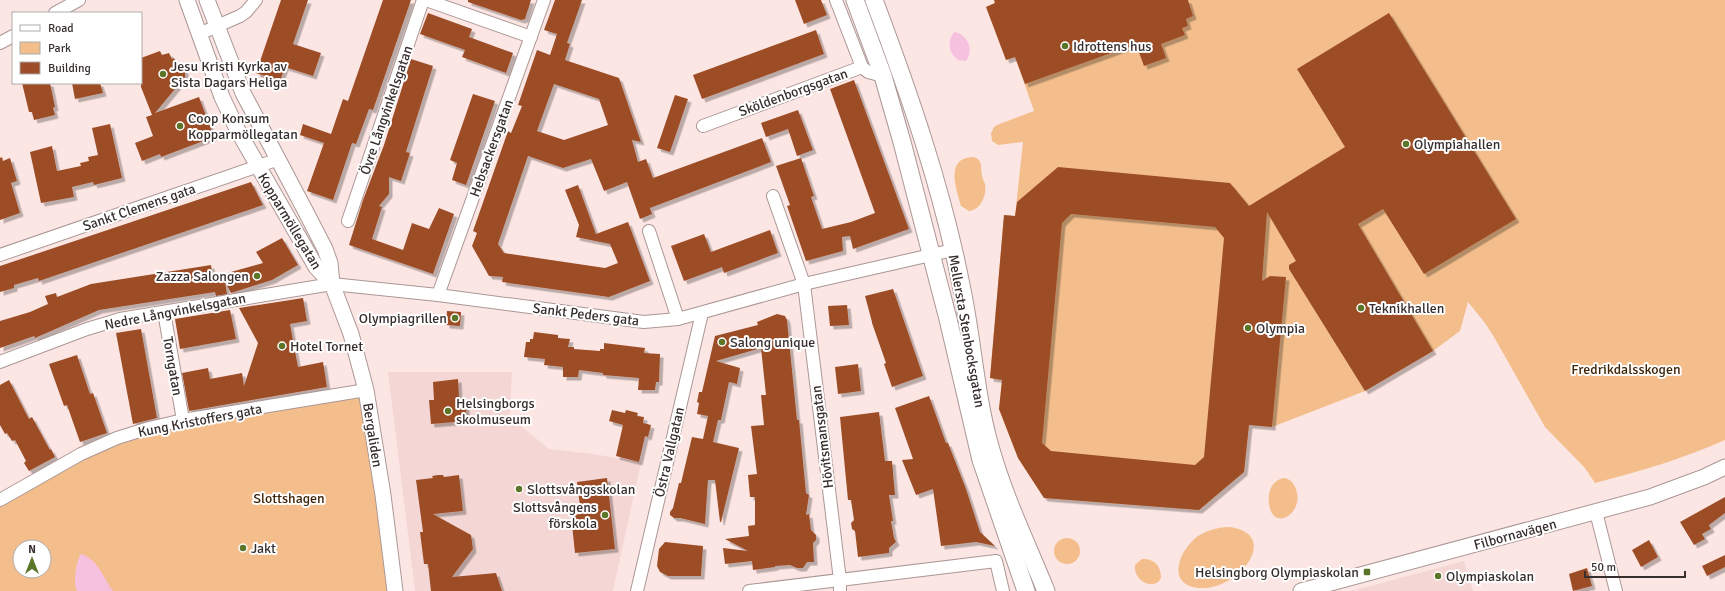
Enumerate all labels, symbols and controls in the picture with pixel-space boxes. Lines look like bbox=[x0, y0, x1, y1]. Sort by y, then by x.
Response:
legend bbox=[12, 12, 142, 84]
text: Road bbox=[48, 21, 74, 36]
place label: Idrottens hus bbox=[1073, 38, 1152, 55]
text: Park bbox=[48, 41, 71, 56]
marker: Idrottens hus bbox=[1060, 41, 1070, 51]
street label: Övre Långvinkelsgatan bbox=[356, 43, 417, 177]
place label: Jesu Kristi Kyrka av Sista Dagars Heliga bbox=[171, 58, 288, 91]
text: Building bbox=[48, 61, 91, 76]
street label: Sköldenborgsgatan bbox=[736, 65, 850, 120]
marker: Jesu Kristi Kyrka av Sista Dagars Heliga bbox=[158, 69, 168, 79]
street label: Hebsackersgatan bbox=[466, 97, 517, 199]
place label: Coop Konsum Kopparmöllegatan bbox=[188, 110, 298, 143]
marker: Coop Konsum Kopparmöllegatan bbox=[175, 121, 185, 131]
place label: Olympiahallen bbox=[1414, 136, 1500, 153]
marker: Olympiahallen bbox=[1401, 139, 1411, 149]
street label: Kopparmöllegatan bbox=[254, 170, 325, 273]
street label: Sankt Clemens gata bbox=[80, 180, 198, 235]
street label: Mellersta Stenbocksgatan bbox=[945, 253, 988, 409]
place label: Zazza Salongen bbox=[156, 268, 249, 285]
marker: Zazza Salongen bbox=[252, 271, 262, 281]
street label: Nedre Långvinkelsgatan bbox=[103, 289, 247, 334]
street label: Sankt Peders gata bbox=[532, 300, 640, 329]
place label: Teknikhallen bbox=[1369, 300, 1445, 317]
marker: Teknikhallen bbox=[1356, 303, 1366, 313]
place label: Olympiagrillen bbox=[359, 310, 447, 327]
marker: Olympiagrillen bbox=[450, 313, 460, 323]
place label: Olympia bbox=[1256, 320, 1305, 337]
marker: Olympia bbox=[1243, 323, 1253, 333]
place label: Salong unique bbox=[730, 334, 815, 351]
street label: Torngatan bbox=[159, 335, 186, 397]
marker: Salong unique bbox=[717, 337, 727, 347]
place label: Hotel Tornet bbox=[290, 338, 363, 355]
marker: Hotel Tornet bbox=[277, 341, 287, 351]
park label: Fredrikdalsskogen bbox=[1571, 361, 1681, 378]
street label: Hövitsmansgatan bbox=[808, 385, 837, 489]
place label: Helsingborgs skolmuseum bbox=[456, 395, 535, 428]
street label: Kung Kristoffers gata bbox=[137, 400, 264, 441]
street label: Bergaliden bbox=[359, 402, 386, 468]
street label: Östra Vallgatan bbox=[651, 405, 688, 499]
marker: Helsingborgs skolmuseum bbox=[443, 406, 453, 416]
place label: Slottsvångsskolan bbox=[527, 481, 635, 498]
marker: Slottsvångsskolan bbox=[514, 484, 524, 494]
park label: Slottshagen bbox=[253, 490, 325, 507]
place label: Slottsvångens förskola bbox=[513, 499, 597, 532]
marker: Slottsvångens förskola bbox=[600, 510, 610, 520]
street label: Filbornavägen bbox=[1472, 515, 1558, 554]
north arrow bbox=[12, 539, 52, 579]
place label: Jakt bbox=[251, 540, 276, 557]
text: N bbox=[28, 543, 36, 556]
marker: Jakt bbox=[238, 543, 248, 553]
scale bar bbox=[1585, 553, 1685, 579]
text: 50 m bbox=[1591, 560, 1616, 575]
place label: Helsingborg Olympiaskolan bbox=[1195, 564, 1359, 581]
marker: Helsingborg Olympiaskolan bbox=[1362, 567, 1372, 577]
place label: Olympiaskolan bbox=[1446, 568, 1534, 585]
marker: Olympiaskolan bbox=[1433, 571, 1443, 581]

